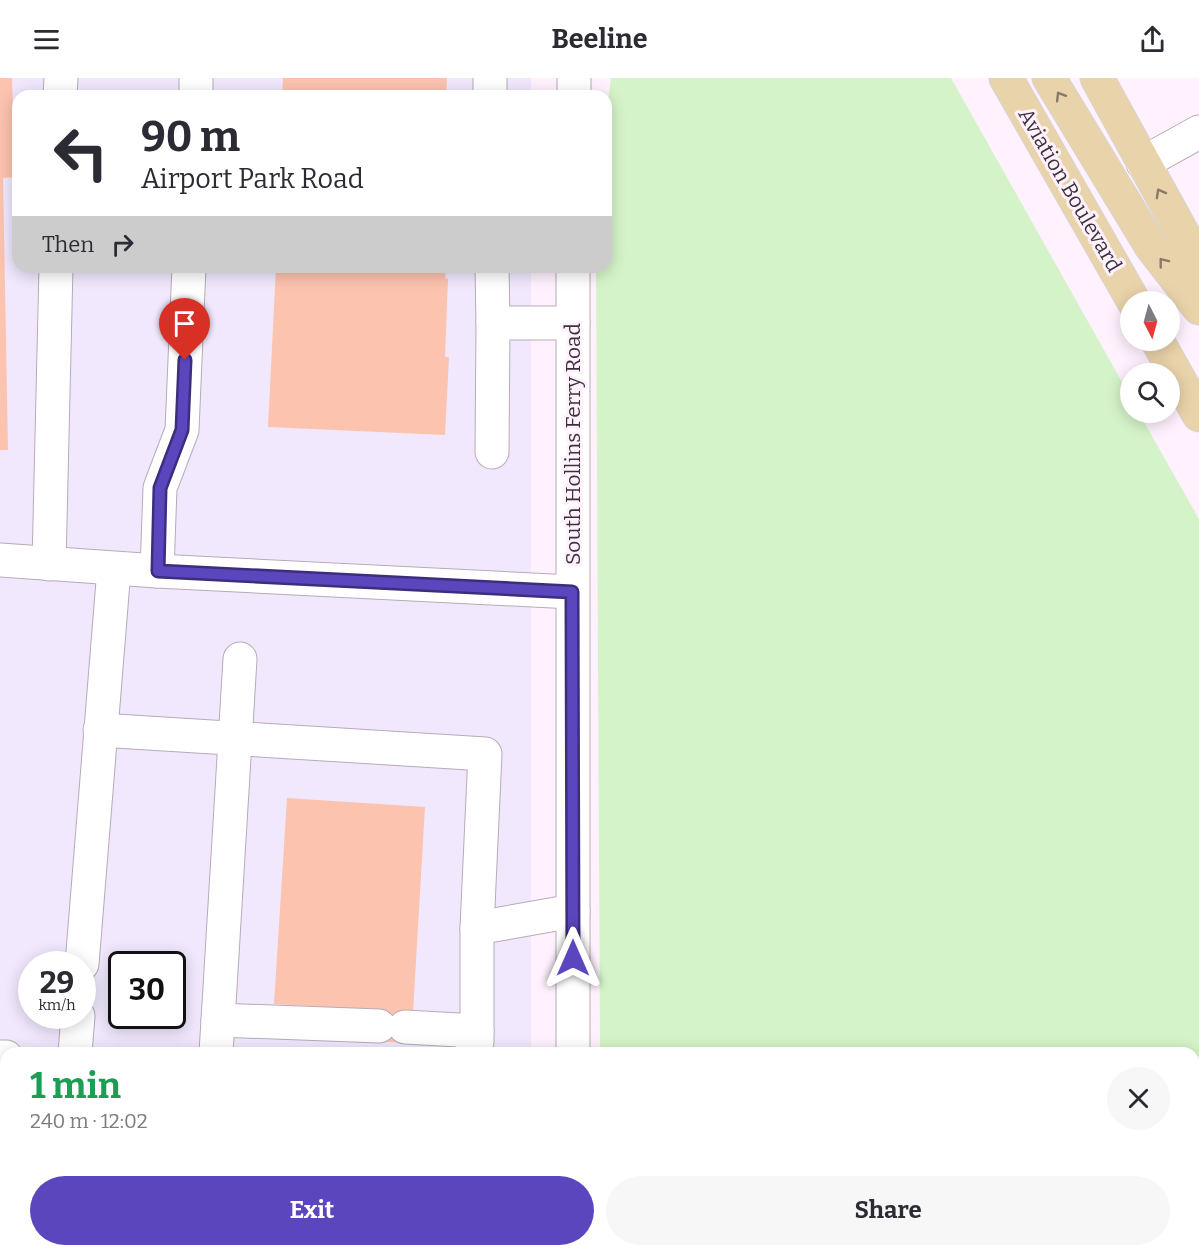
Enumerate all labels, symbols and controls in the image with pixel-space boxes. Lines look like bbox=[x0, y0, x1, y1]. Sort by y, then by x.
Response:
icon: menu bbox=[30, 23, 63, 56]
text: Beeline bbox=[551, 23, 648, 55]
icon: share bbox=[1136, 23, 1169, 56]
one-way arrow bbox=[1056, 92, 1068, 102]
street label: Aviation Boulevard bbox=[1013, 104, 1127, 276]
text: 90 m bbox=[141, 112, 240, 162]
icon: left bbox=[42, 114, 120, 192]
text: Airport Park Road bbox=[141, 163, 364, 195]
one-way arrow bbox=[1156, 189, 1168, 199]
icon: right bbox=[106, 228, 139, 261]
text: Then bbox=[42, 231, 94, 258]
one-way arrow bbox=[1160, 258, 1171, 269]
north arrow bbox=[1120, 291, 1180, 351]
map controls bbox=[1120, 291, 1180, 423]
pin bbox=[159, 298, 210, 360]
icon: arrive bbox=[168, 307, 201, 340]
street label: South Hollins Ferry Road bbox=[560, 323, 586, 565]
button: search bbox=[1120, 363, 1180, 423]
position arrow bbox=[541, 926, 605, 990]
speed limit sign: 30 bbox=[108, 951, 186, 1029]
text: 29 bbox=[40, 965, 74, 1001]
text: km/h bbox=[38, 996, 76, 1014]
text: 1 min bbox=[30, 1064, 121, 1108]
button: close bbox=[1107, 1067, 1170, 1130]
text: 240 m · 12:02 bbox=[30, 1109, 148, 1133]
button: Exit bbox=[30, 1176, 594, 1245]
button: Share bbox=[606, 1176, 1170, 1245]

